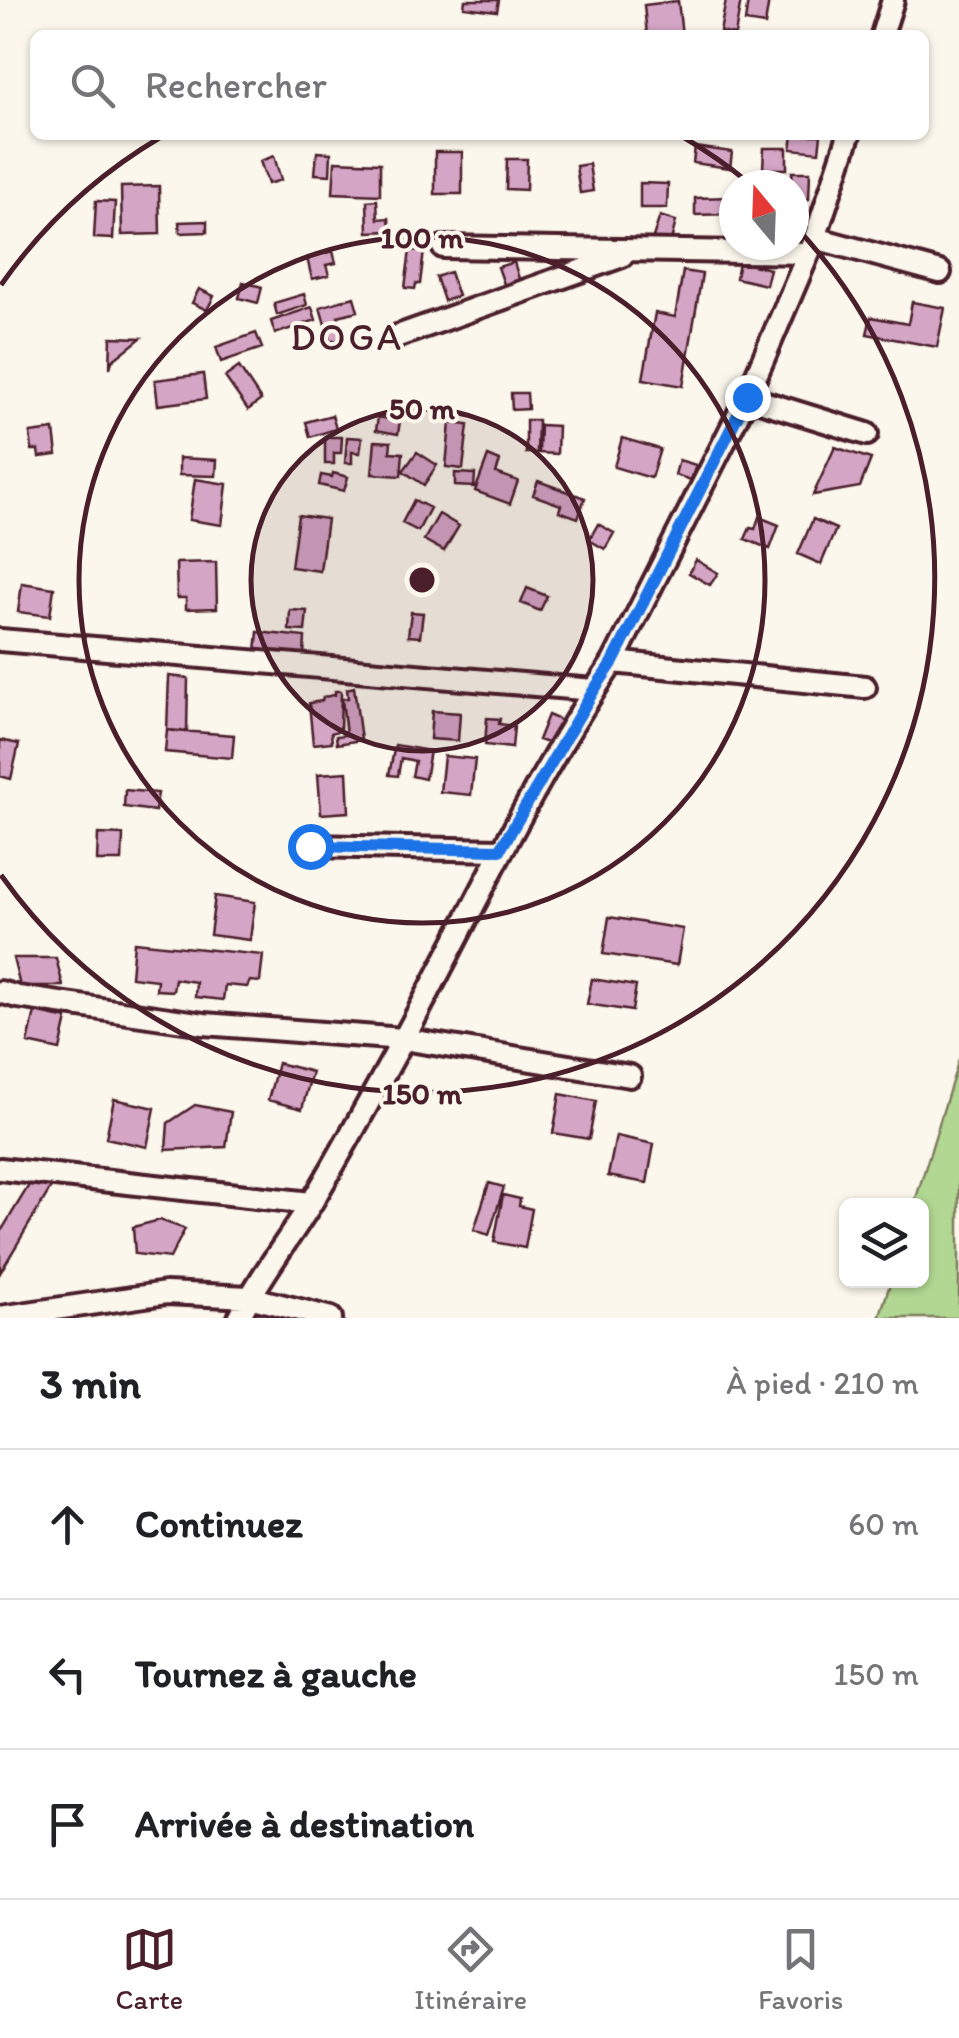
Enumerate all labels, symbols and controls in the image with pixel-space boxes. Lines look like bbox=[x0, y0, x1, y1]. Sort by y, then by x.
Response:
search box bbox=[30, 30, 929, 140]
icon: search bbox=[65, 58, 120, 113]
text: Rechercher bbox=[145, 62, 327, 108]
north arrow bbox=[719, 170, 809, 260]
text: 100 m bbox=[381, 219, 464, 256]
district label: DOGA bbox=[290, 314, 404, 360]
route end bbox=[725, 375, 771, 421]
text: 50 m bbox=[389, 390, 456, 427]
centre of rings bbox=[404, 562, 440, 598]
route start bbox=[288, 824, 334, 870]
text: 150 m bbox=[382, 1075, 463, 1112]
map controls bbox=[839, 1198, 929, 1288]
button: layers bbox=[839, 1198, 929, 1288]
text: 3 min bbox=[40, 1358, 141, 1409]
text: À pied · 210 m bbox=[726, 1364, 919, 1402]
icon: ahead bbox=[40, 1497, 95, 1552]
text: Continuez bbox=[135, 1501, 303, 1547]
text: 60 m bbox=[848, 1505, 919, 1543]
icon: left bbox=[40, 1647, 95, 1702]
text: Tournez à gauche bbox=[135, 1651, 417, 1697]
text: 150 m bbox=[834, 1655, 919, 1693]
icon: arrive bbox=[40, 1797, 95, 1852]
text: Arrivée à destination bbox=[135, 1801, 474, 1847]
tab: Carte bbox=[116, 1922, 183, 2016]
tab: Itinéraire bbox=[414, 1922, 527, 2016]
tab: Favoris bbox=[758, 1922, 843, 2016]

